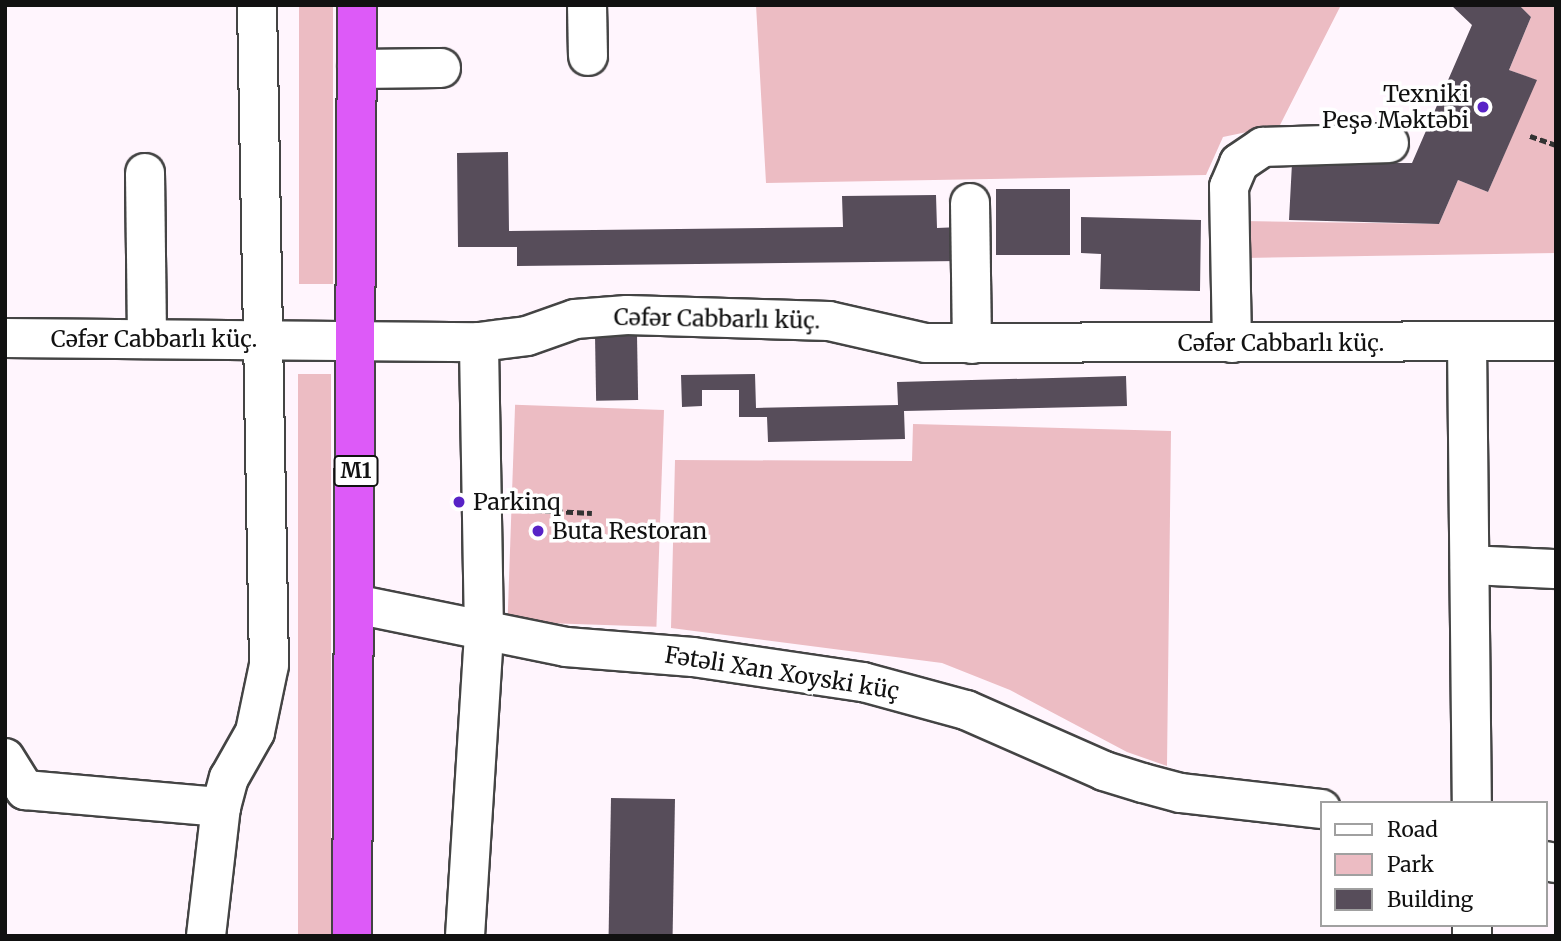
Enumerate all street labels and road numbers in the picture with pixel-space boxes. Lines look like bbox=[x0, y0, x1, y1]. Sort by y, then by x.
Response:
street label: Cəfər Cabbarlı küç. bbox=[613, 303, 821, 335]
street label: Cəfər Cabbarlı küç. bbox=[51, 325, 257, 353]
street label: Cəfər Cabbarlı küç. bbox=[1178, 329, 1384, 357]
road number: M1 bbox=[333, 454, 379, 489]
street label: Fətəli Xan Xoyski küç bbox=[663, 641, 901, 705]

